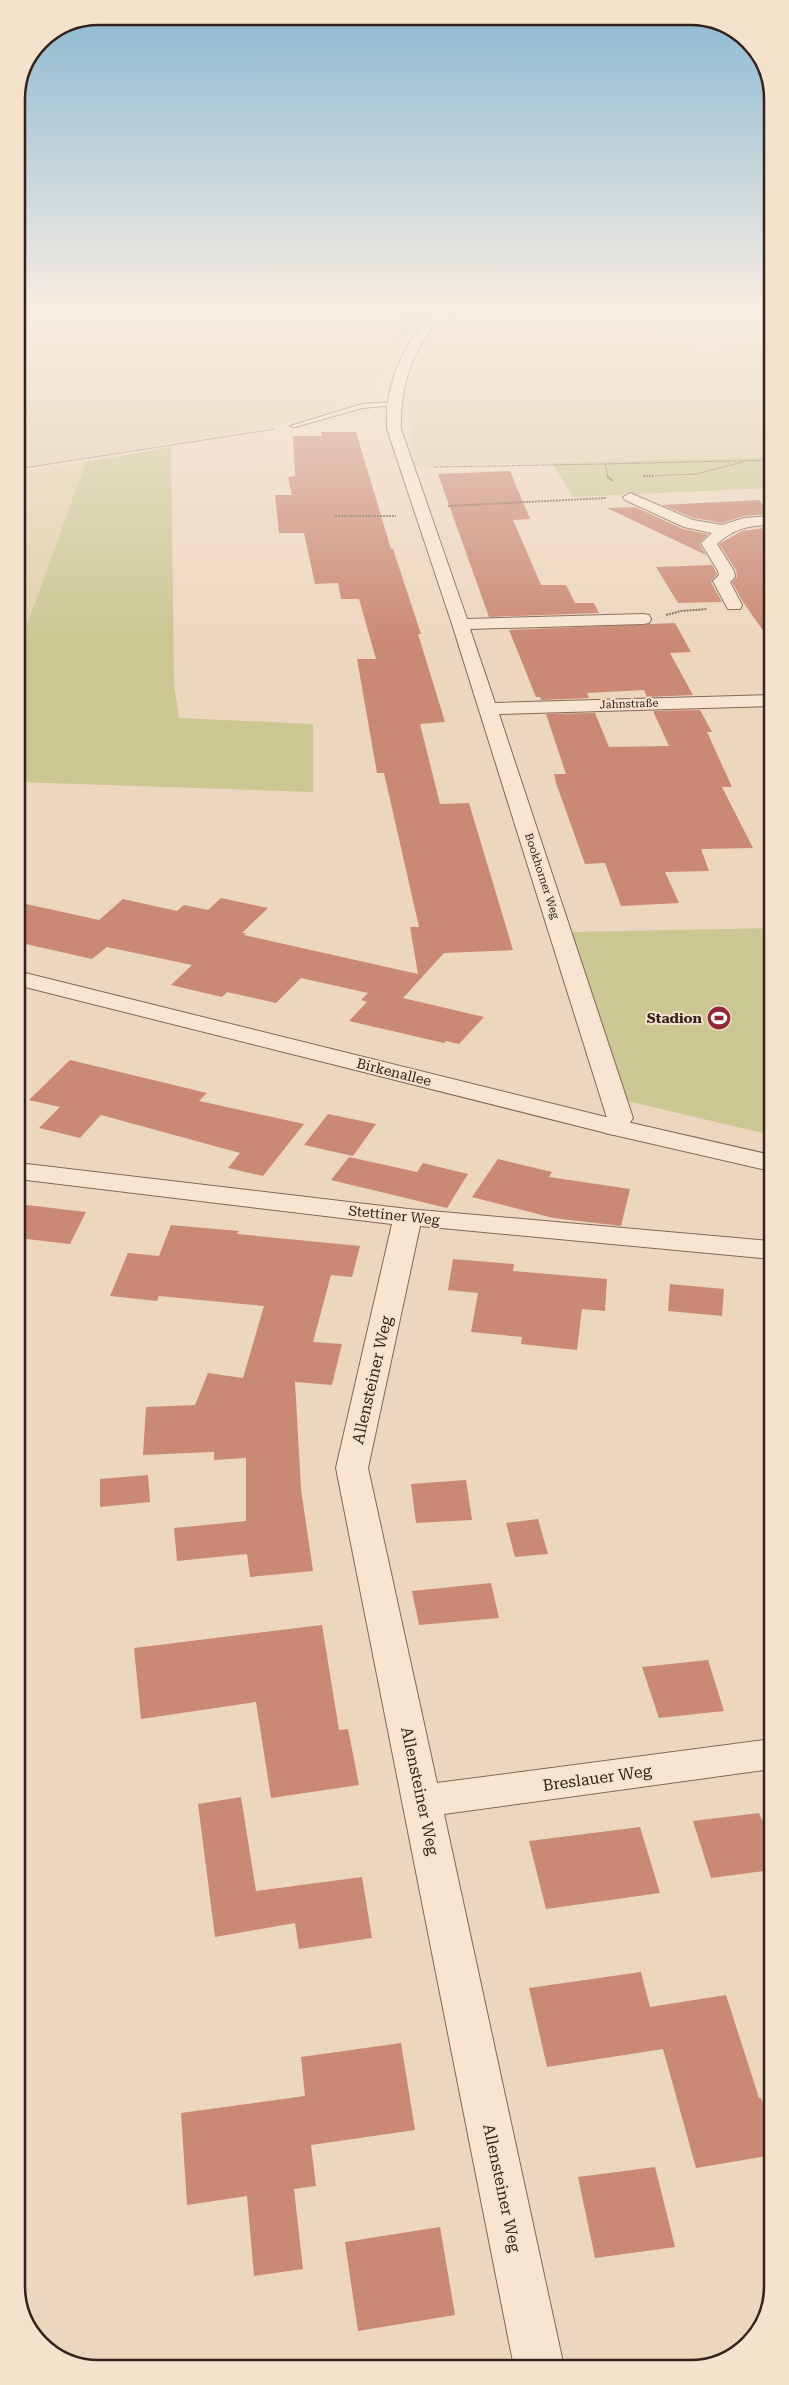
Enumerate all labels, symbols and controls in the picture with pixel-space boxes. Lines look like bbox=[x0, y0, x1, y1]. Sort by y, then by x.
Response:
street label: Jahnstraße bbox=[599, 696, 659, 712]
street label: Bookhorner Weg bbox=[522, 831, 562, 921]
sports icon: Stadion bbox=[706, 1005, 732, 1031]
place label: Stadion bbox=[647, 1010, 703, 1026]
street label: Birkenallee bbox=[355, 1055, 433, 1089]
street label: Stettiner Weg bbox=[348, 1202, 440, 1228]
street label: Allensteiner Weg bbox=[348, 1313, 396, 1446]
street label: Allensteiner Weg bbox=[397, 1725, 443, 1858]
street label: Breslauer Weg bbox=[541, 1761, 654, 1795]
street label: Allensteiner Weg bbox=[479, 2122, 525, 2255]

